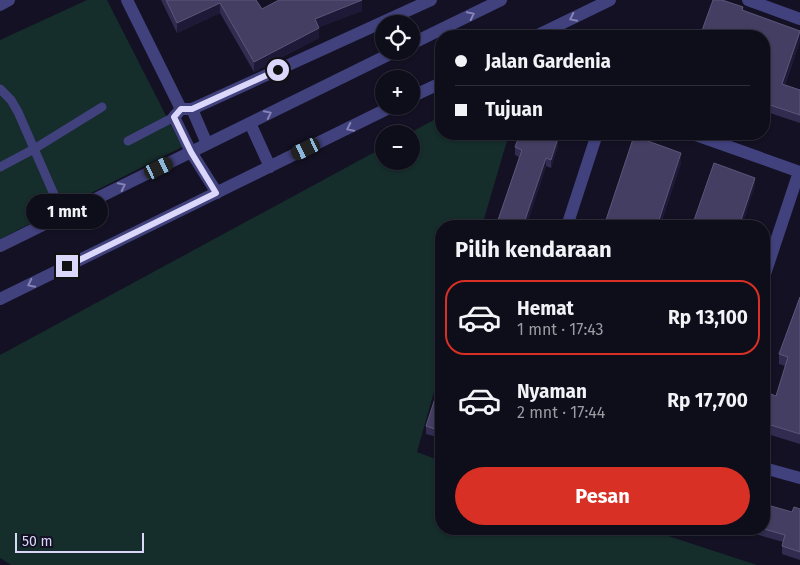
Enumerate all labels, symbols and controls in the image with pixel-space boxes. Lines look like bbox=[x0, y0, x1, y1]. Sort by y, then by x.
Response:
one-way arrow bbox=[466, 11, 475, 21]
one-way arrow bbox=[569, 12, 578, 22]
map controls bbox=[375, 15, 420, 170]
button: locate bbox=[375, 15, 420, 60]
text: Jalan Gardenia bbox=[485, 50, 611, 73]
route start bbox=[267, 59, 289, 81]
button: + bbox=[375, 70, 420, 115]
text: Tujuan bbox=[485, 98, 543, 121]
one-way arrow bbox=[263, 110, 272, 120]
one-way arrow bbox=[346, 122, 355, 132]
button: − bbox=[375, 125, 420, 170]
car bbox=[289, 136, 322, 162]
car bbox=[142, 155, 175, 181]
one-way arrow bbox=[117, 182, 126, 192]
callout: 1 mnt bbox=[26, 194, 108, 228]
text: 1 mnt bbox=[47, 202, 87, 221]
text: Pilih kendaraan bbox=[455, 236, 612, 263]
route end bbox=[56, 255, 78, 277]
one-way arrow bbox=[27, 278, 36, 288]
icon: car bbox=[457, 295, 502, 340]
text: Hemat bbox=[517, 297, 574, 320]
text: Rp 13,100 bbox=[668, 306, 748, 329]
text: 1 mnt · 17:43 bbox=[517, 320, 603, 339]
icon: car bbox=[457, 378, 502, 423]
text: Nyaman bbox=[517, 380, 587, 403]
text: Rp 17,700 bbox=[667, 389, 748, 412]
text: 2 mnt · 17:44 bbox=[517, 403, 605, 422]
button: Pesan bbox=[455, 467, 750, 525]
scale bar bbox=[15, 530, 144, 553]
text: 50 m bbox=[22, 533, 53, 550]

